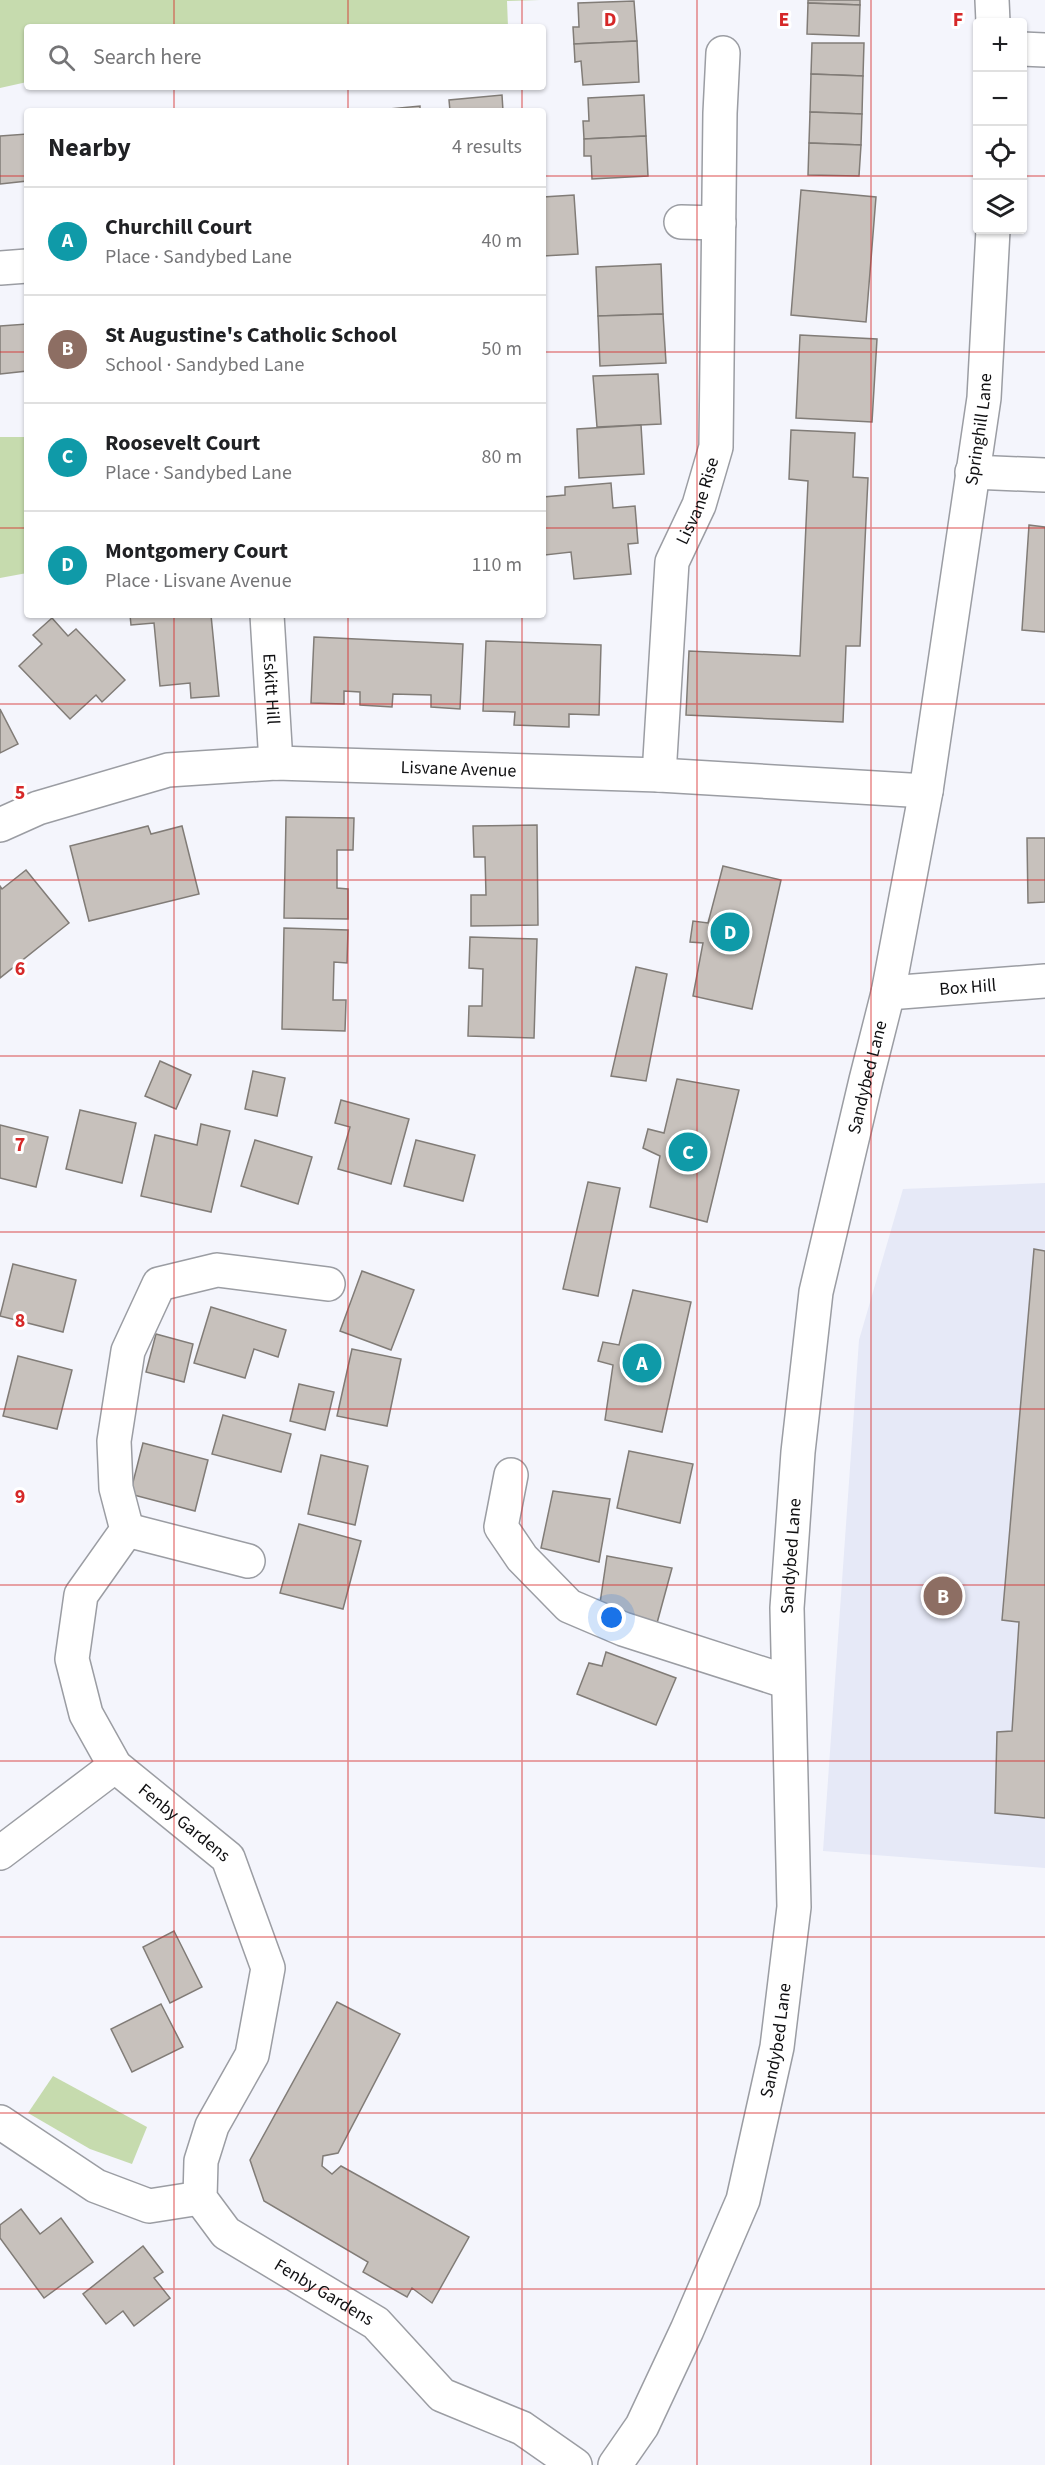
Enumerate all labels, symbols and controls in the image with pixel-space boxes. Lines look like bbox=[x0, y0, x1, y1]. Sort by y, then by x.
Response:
text: D bbox=[604, 6, 616, 34]
text: E bbox=[779, 6, 789, 34]
text: F bbox=[953, 6, 963, 34]
map controls bbox=[973, 18, 1027, 234]
button: + bbox=[973, 18, 1027, 72]
search box bbox=[24, 24, 546, 90]
icon: search bbox=[45, 41, 78, 74]
text: Search here bbox=[93, 41, 201, 73]
button: − bbox=[973, 72, 1027, 126]
button: locate bbox=[973, 126, 1027, 180]
text: Nearby bbox=[48, 129, 131, 166]
text: 4 results bbox=[452, 133, 522, 161]
button: layers bbox=[973, 180, 1027, 234]
text: Churchill Court bbox=[105, 211, 252, 243]
text: A bbox=[62, 227, 73, 255]
text: 40 m bbox=[482, 227, 522, 255]
text: Place · Sandybed Lane bbox=[105, 243, 292, 271]
text: St Augustine's Catholic School bbox=[105, 319, 397, 351]
text: B bbox=[61, 335, 74, 363]
text: 50 m bbox=[482, 335, 522, 363]
text: School · Sandybed Lane bbox=[105, 351, 304, 379]
street label: Springhill Lane bbox=[959, 372, 998, 487]
text: Roosevelt Court bbox=[105, 427, 260, 459]
text: C bbox=[62, 443, 73, 471]
text: 80 m bbox=[482, 443, 522, 471]
street label: Lisvane Rise bbox=[670, 454, 725, 549]
text: Place · Sandybed Lane bbox=[105, 459, 292, 487]
text: Montgomery Court bbox=[105, 535, 288, 567]
text: D bbox=[61, 551, 74, 579]
text: 110 m bbox=[472, 551, 522, 579]
text: Place · Lisvane Avenue bbox=[105, 567, 292, 595]
street label: Eskitt Hill bbox=[256, 653, 286, 725]
street label: Lisvane Avenue bbox=[400, 755, 517, 784]
text: 5 bbox=[15, 779, 25, 807]
pin: D bbox=[710, 910, 750, 954]
text: 6 bbox=[15, 955, 25, 983]
street label: Box Hill bbox=[938, 973, 997, 1002]
street label: Sandybed Lane bbox=[842, 1018, 894, 1137]
pin: C bbox=[668, 1130, 708, 1174]
text: 7 bbox=[15, 1131, 25, 1159]
text: 8 bbox=[15, 1307, 25, 1335]
pin: A bbox=[622, 1340, 662, 1386]
text: 9 bbox=[15, 1483, 25, 1511]
street label: Sandybed Lane bbox=[775, 1497, 808, 1614]
pin: B bbox=[924, 1574, 962, 1618]
your location bbox=[597, 1603, 626, 1632]
street label: Fenby Gardens bbox=[133, 1778, 235, 1868]
street label: Sandybed Lane bbox=[754, 1982, 798, 2100]
street label: Fenby Gardens bbox=[270, 2253, 378, 2332]

